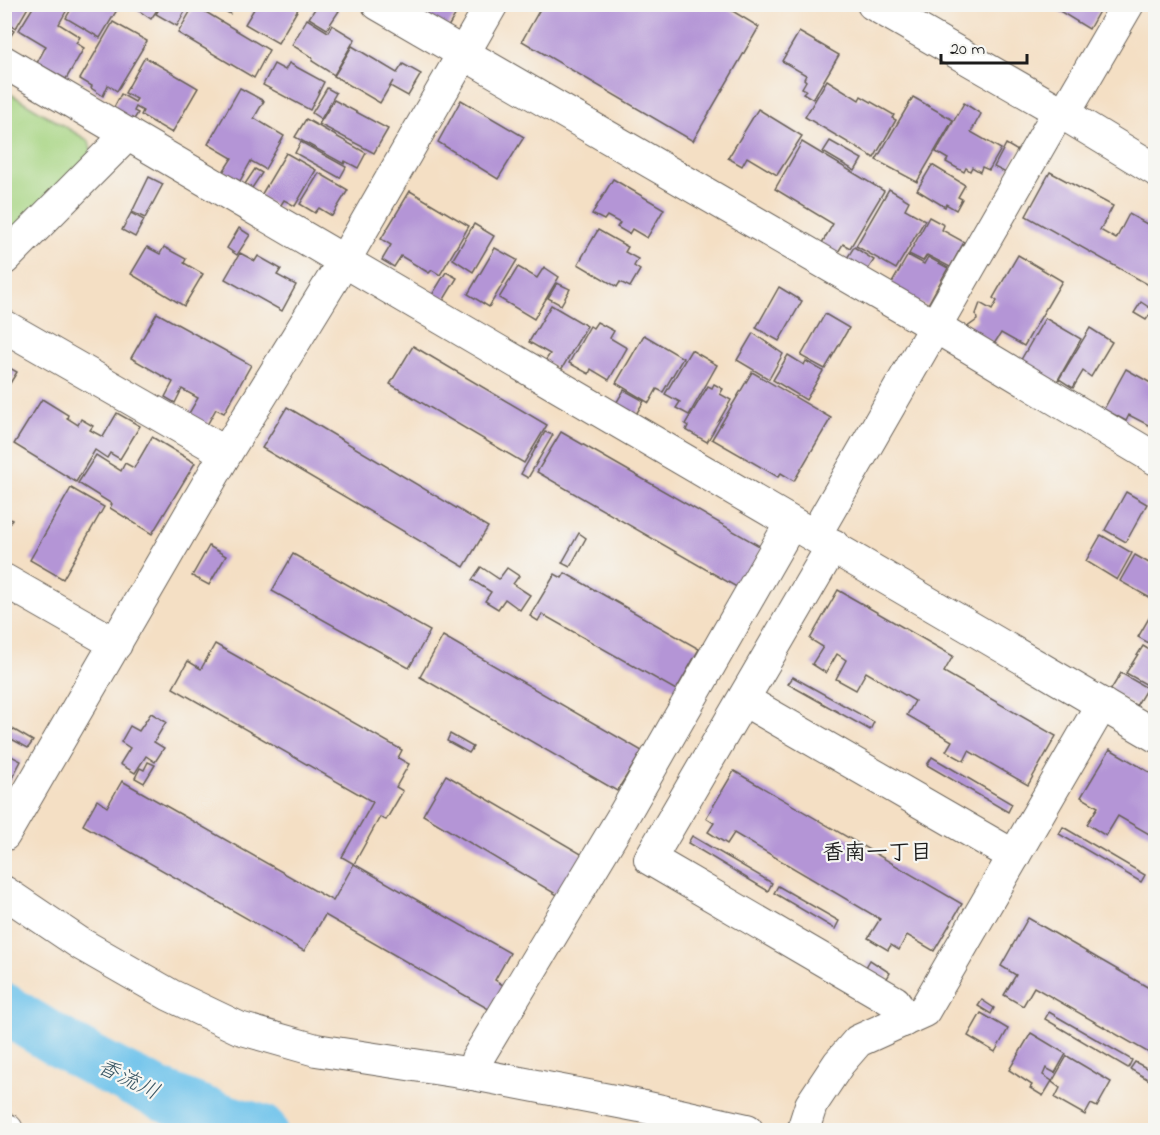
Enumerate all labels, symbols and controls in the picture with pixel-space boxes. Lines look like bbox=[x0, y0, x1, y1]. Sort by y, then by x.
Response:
scale bar bbox=[941, 27, 1026, 65]
text: 20 m bbox=[950, 37, 985, 63]
district label: 香南一丁目 bbox=[822, 838, 932, 870]
water label: 香流川 bbox=[91, 1052, 164, 1110]

